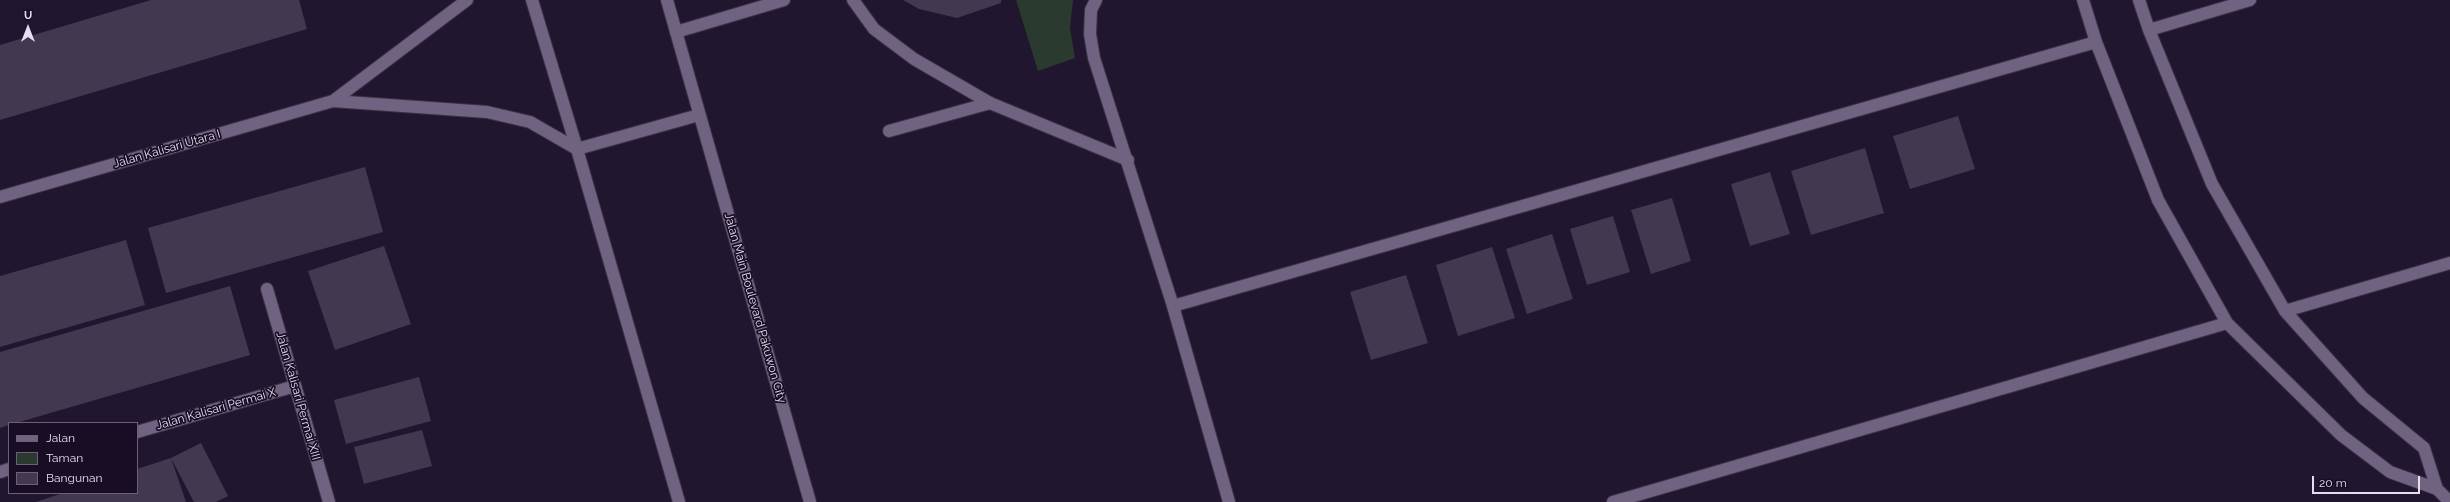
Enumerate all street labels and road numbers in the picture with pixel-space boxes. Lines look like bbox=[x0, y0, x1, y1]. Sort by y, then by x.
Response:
street label: Jalan Kalisari Utara I bbox=[112, 127, 222, 171]
street label: Jalan Main Boulevard Pakuwon City bbox=[721, 211, 789, 405]
street label: Jalan Kalisari Permai XIII bbox=[273, 330, 323, 462]
street label: Jalan Kalisari Permai X bbox=[154, 385, 278, 433]

